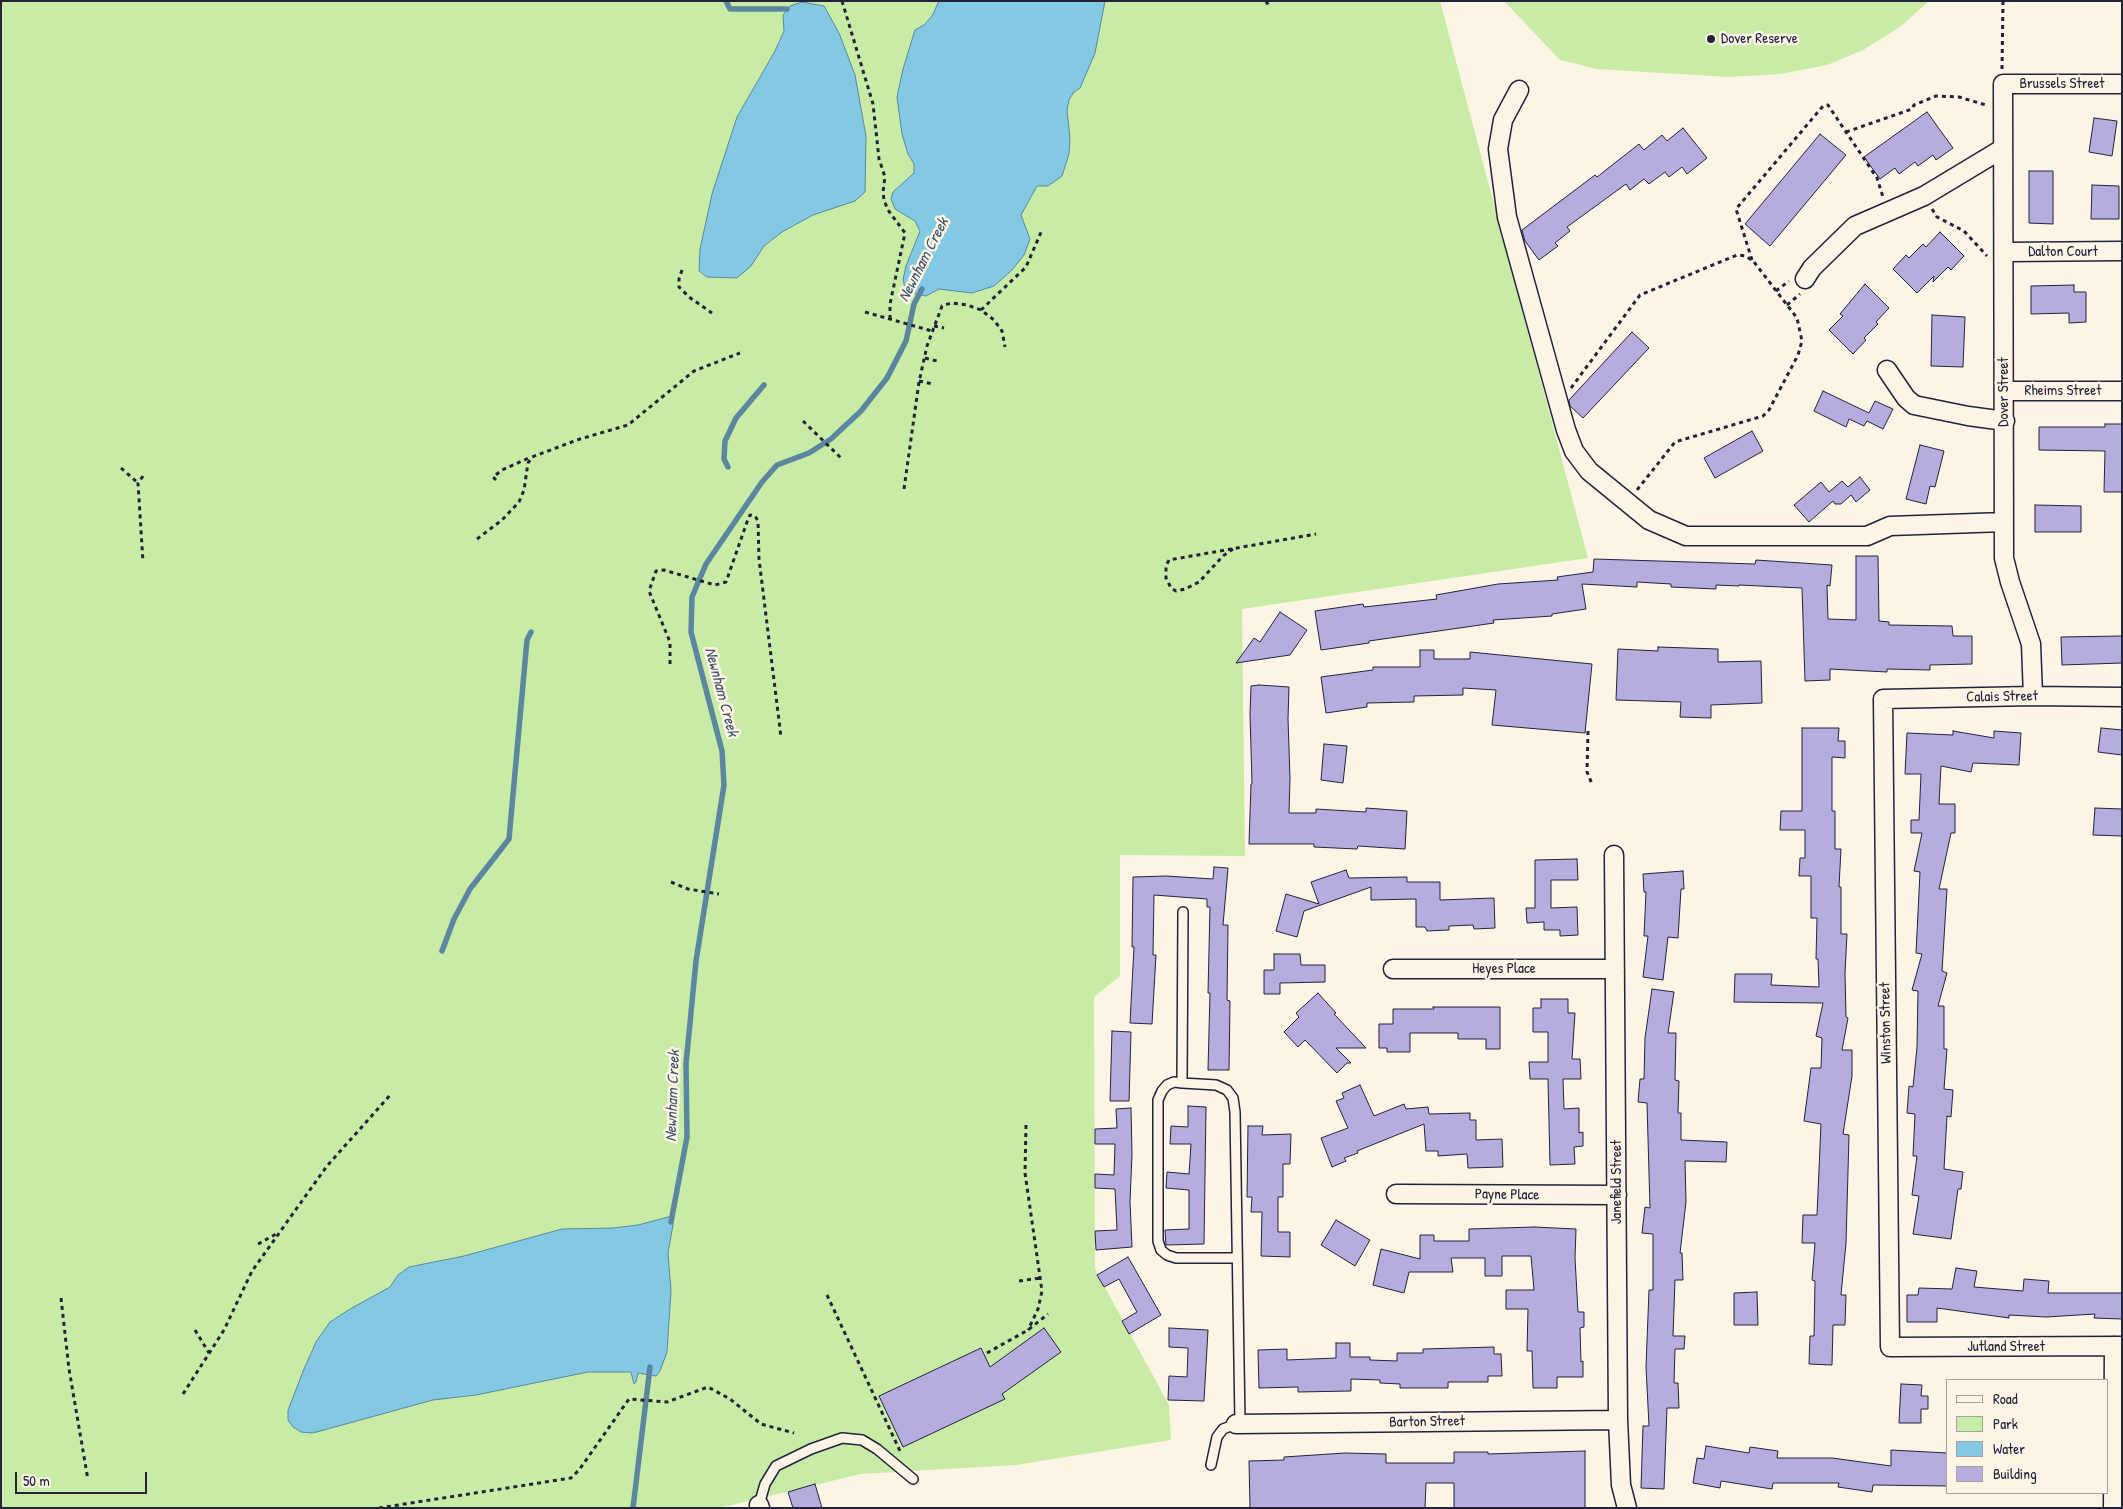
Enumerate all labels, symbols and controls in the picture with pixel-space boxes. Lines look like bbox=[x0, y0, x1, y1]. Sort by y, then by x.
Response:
place label: Dover Reserve bbox=[1721, 30, 1798, 48]
marker: Dover Reserve bbox=[1705, 33, 1717, 45]
street label: Brussels Street bbox=[2019, 75, 2105, 93]
water label: Newnham Creek bbox=[895, 215, 953, 305]
street label: Dalton Court bbox=[2028, 243, 2098, 261]
street label: Dover Street bbox=[1995, 357, 2013, 427]
street label: Rheims Street bbox=[2025, 382, 2101, 400]
water label: Newnham Creek bbox=[700, 645, 742, 739]
street label: Calais Street bbox=[1966, 687, 2038, 707]
street label: Heyes Place bbox=[1472, 960, 1536, 978]
street label: Winston Street bbox=[1876, 982, 1896, 1064]
water label: Newnham Creek bbox=[662, 1050, 684, 1142]
street label: Janefield Street bbox=[1608, 1140, 1626, 1224]
street label: Payne Place bbox=[1475, 1185, 1539, 1205]
street label: Jutland Street bbox=[1967, 1338, 2045, 1356]
legend bbox=[1946, 1379, 2108, 1494]
text: Road bbox=[1993, 1388, 2018, 1409]
street label: Barton Street bbox=[1389, 1412, 1465, 1432]
text: Park bbox=[1993, 1413, 2018, 1434]
text: Water bbox=[1993, 1438, 2025, 1459]
scale bar bbox=[18, 1462, 150, 1494]
text: Building bbox=[1993, 1463, 2037, 1484]
text: 50 m bbox=[23, 1470, 50, 1491]

